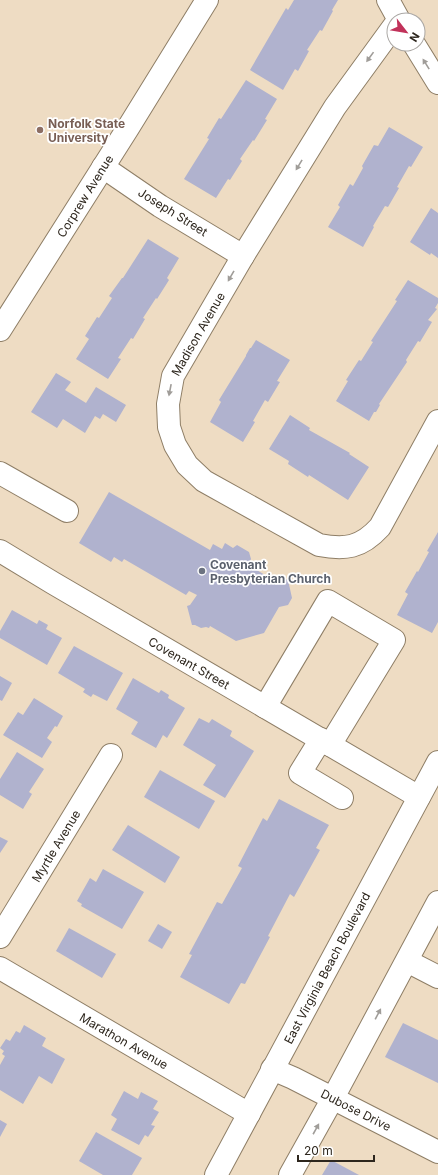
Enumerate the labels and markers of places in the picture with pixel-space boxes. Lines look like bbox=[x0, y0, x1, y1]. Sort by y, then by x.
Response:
place label: Norfolk State University bbox=[48, 116, 125, 145]
marker: Norfolk State University bbox=[35, 125, 45, 135]
place label: Covenant Presbyterian Church bbox=[210, 557, 331, 586]
marker: Covenant Presbyterian Church bbox=[197, 566, 207, 576]

